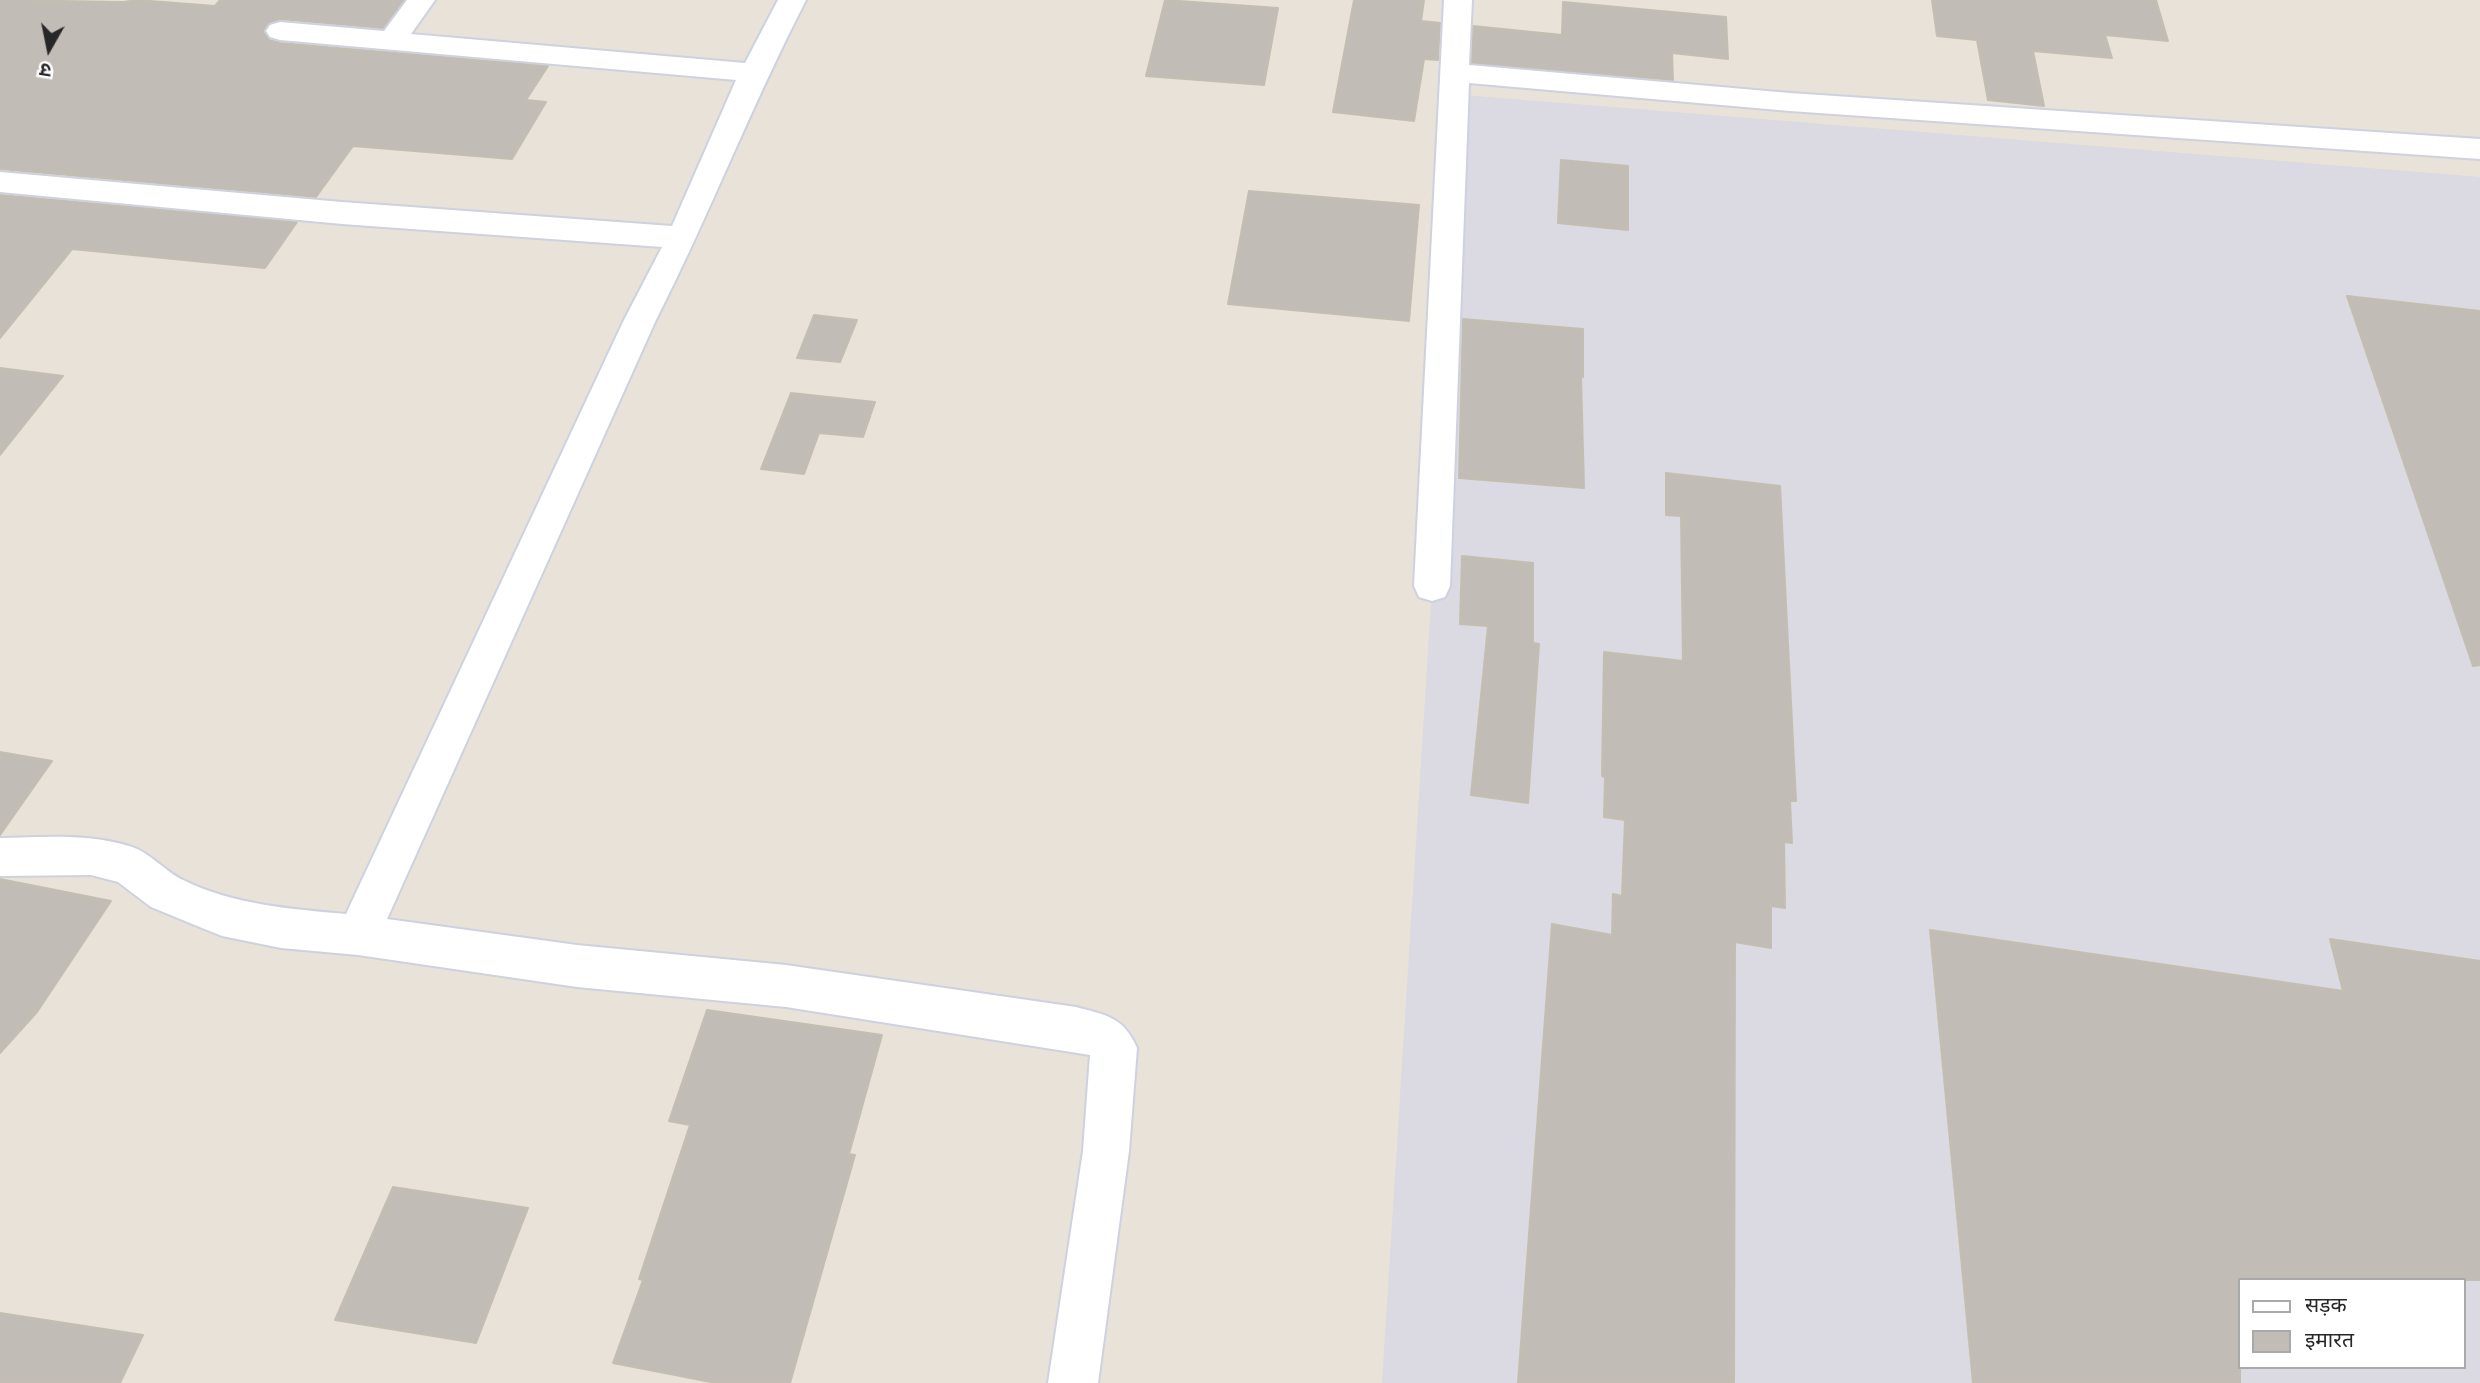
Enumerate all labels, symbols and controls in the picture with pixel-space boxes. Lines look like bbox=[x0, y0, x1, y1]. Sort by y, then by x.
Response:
north arrow bbox=[14, 14, 84, 84]
text: उ bbox=[38, 58, 53, 82]
legend bbox=[2238, 1278, 2466, 1369]
text: सड़क bbox=[2305, 1293, 2347, 1317]
text: इमारत bbox=[2305, 1328, 2354, 1352]

